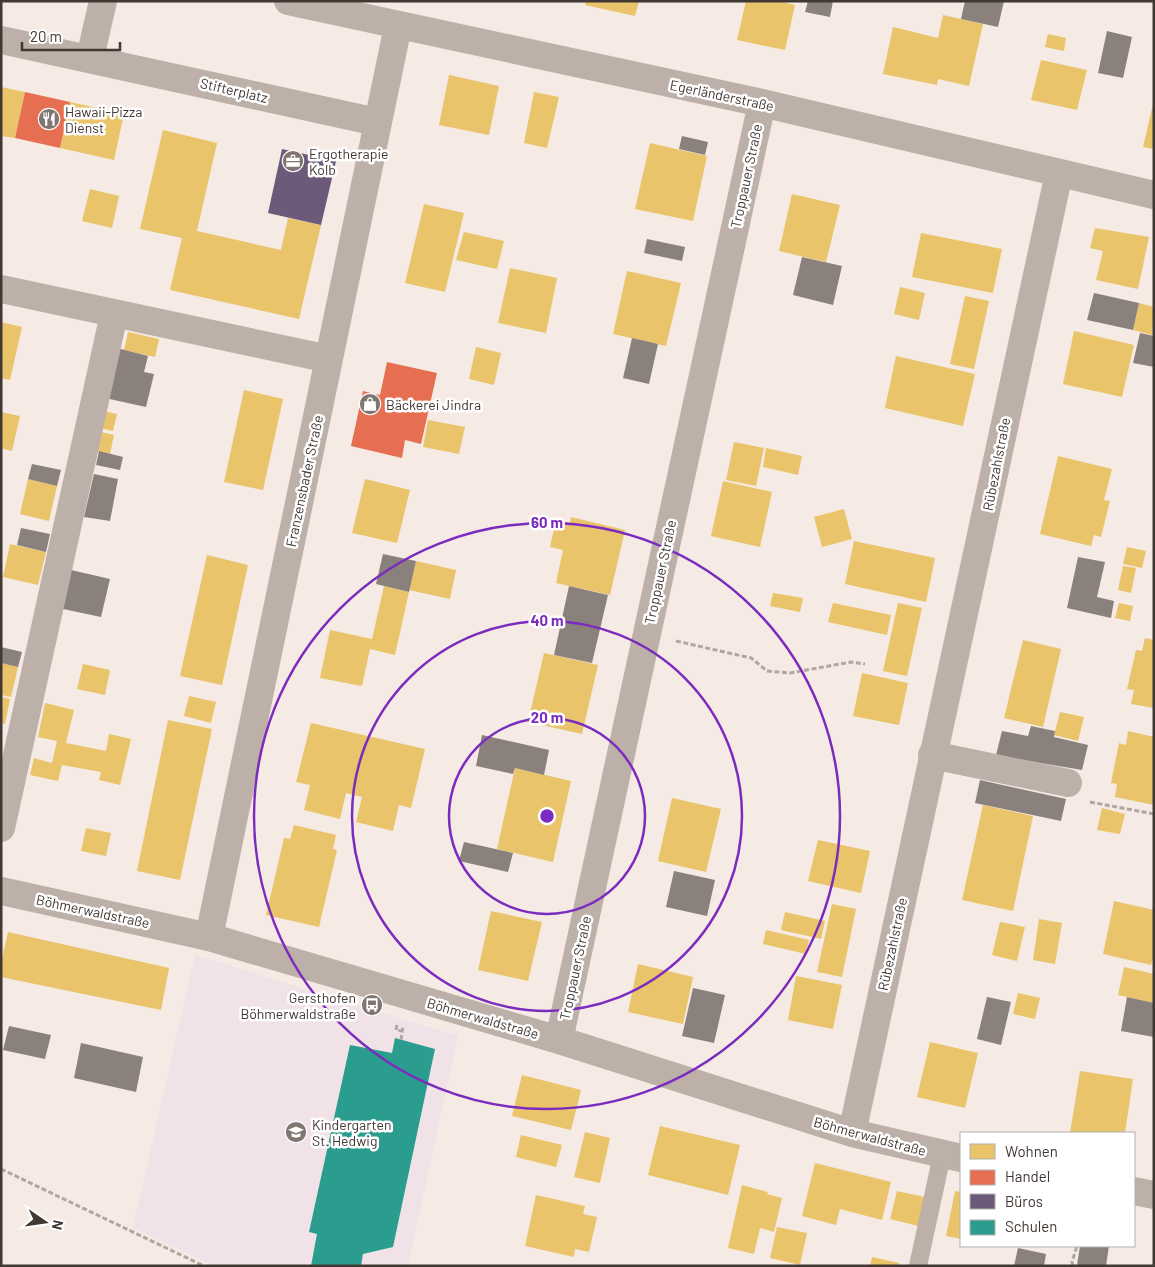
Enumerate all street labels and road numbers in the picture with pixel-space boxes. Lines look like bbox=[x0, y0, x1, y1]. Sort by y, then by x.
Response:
street label: Stifterplatz bbox=[199, 74, 269, 106]
street label: Egerländerstraße bbox=[668, 76, 776, 114]
street label: Troppauer Straße bbox=[727, 122, 765, 230]
street label: Franzensbader Straße bbox=[282, 414, 326, 548]
street label: Rübezahlstraße bbox=[979, 416, 1013, 512]
street label: Troppauer Straße bbox=[641, 518, 679, 626]
street label: Böhmerwaldstraße bbox=[35, 891, 151, 931]
street label: Rübezahlstraße bbox=[874, 896, 910, 992]
street label: Troppauer Straße bbox=[556, 914, 594, 1022]
street label: Böhmerwaldstraße bbox=[425, 994, 541, 1042]
street label: Böhmerwaldstraße bbox=[812, 1113, 928, 1159]

